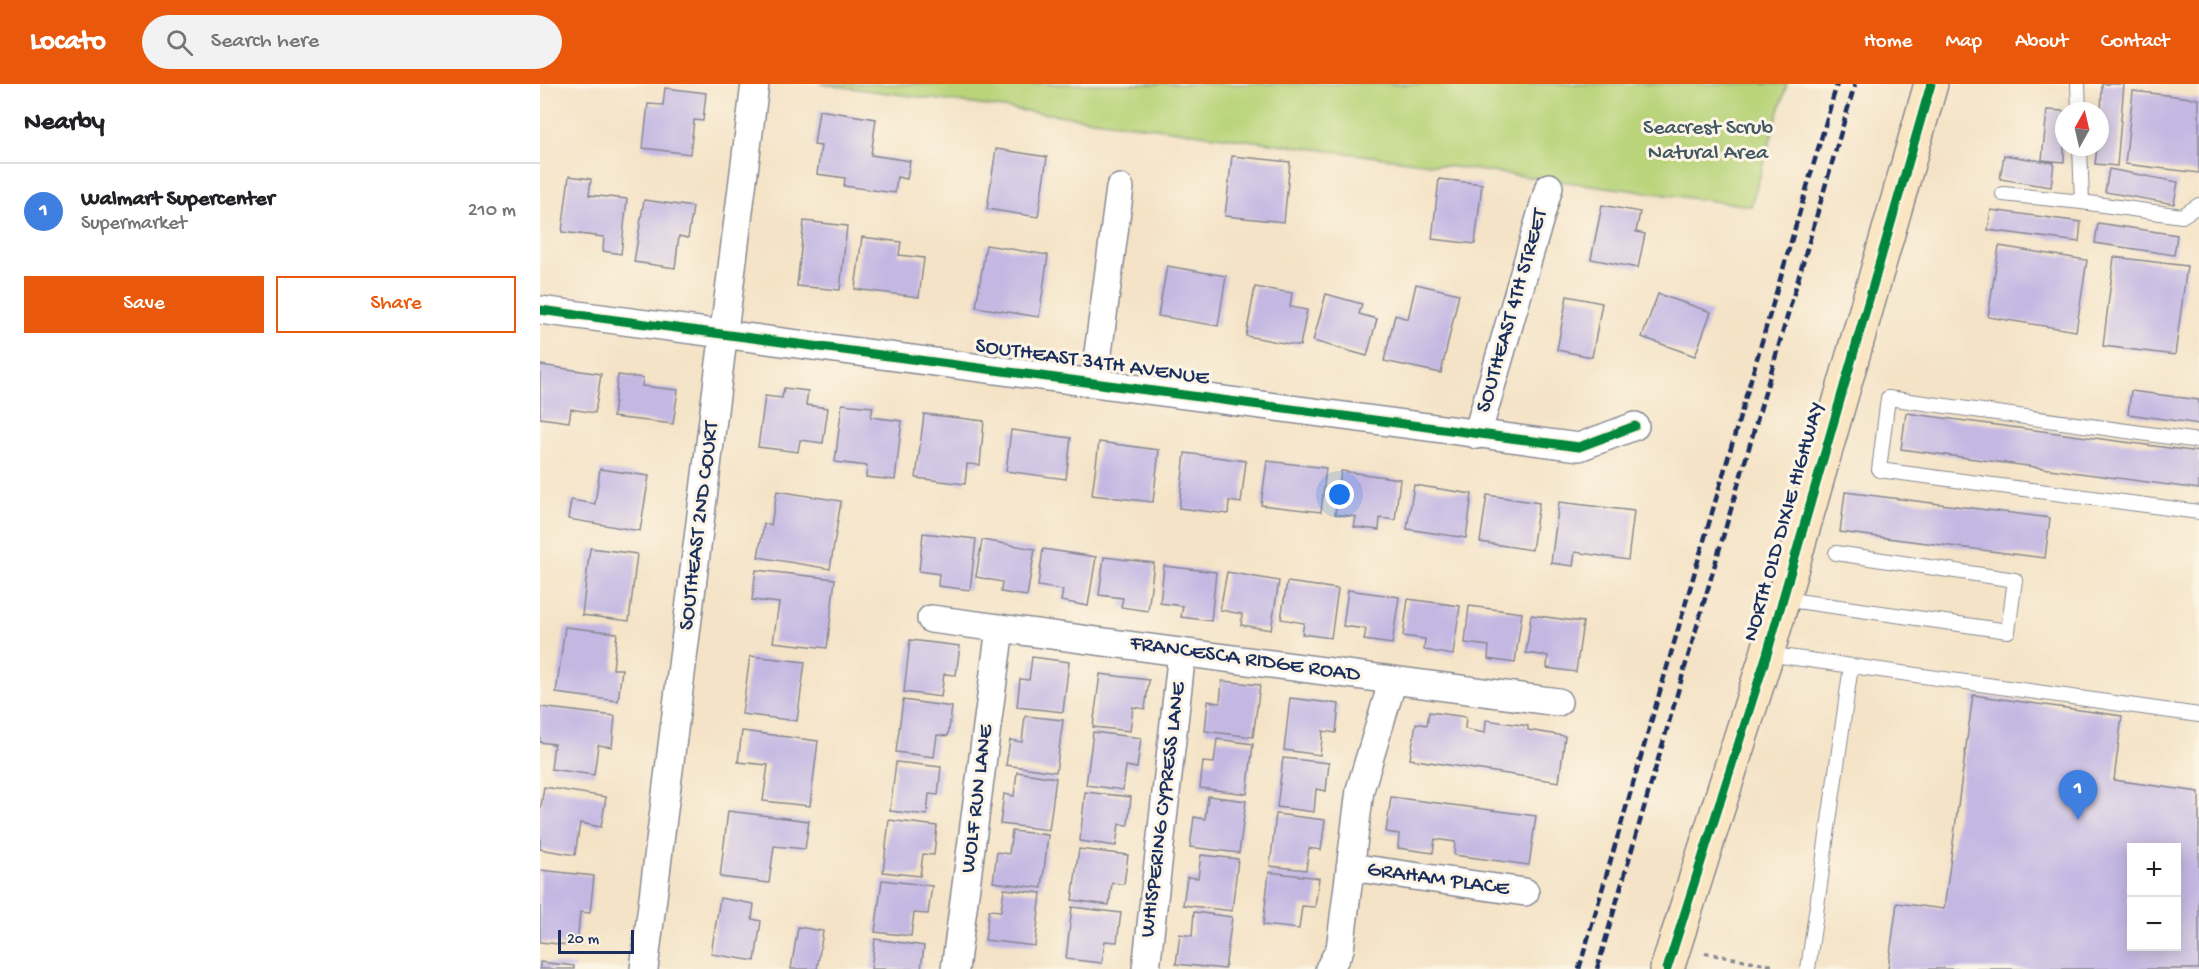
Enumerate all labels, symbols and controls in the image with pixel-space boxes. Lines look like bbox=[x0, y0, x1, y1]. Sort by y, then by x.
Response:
search box bbox=[142, 15, 562, 69]
text: Locato bbox=[30, 26, 106, 59]
icon: search bbox=[163, 26, 196, 59]
text: Search here bbox=[211, 29, 319, 55]
text: Home bbox=[1864, 30, 1912, 55]
text: Map bbox=[1945, 30, 1982, 55]
text: About bbox=[2015, 30, 2068, 55]
text: Contact bbox=[2101, 30, 2169, 55]
north arrow bbox=[2055, 102, 2109, 156]
text: Nearby bbox=[24, 108, 105, 139]
park label: Seacrest Scrub Natural Area bbox=[1643, 116, 1773, 167]
text: Walmart Supercenter bbox=[81, 187, 274, 213]
text: 1 bbox=[39, 200, 48, 223]
text: 210 m bbox=[468, 200, 516, 223]
street label: SOUTHEAST 4TH STREET bbox=[1471, 205, 1555, 416]
text: Supermarket bbox=[81, 213, 187, 236]
button: Save bbox=[24, 276, 264, 333]
button: Share bbox=[276, 276, 516, 333]
street label: SOUTHEAST 34TH AVENUE bbox=[974, 334, 1212, 392]
street label: NORTH OLD DIXIE HIGHWAY bbox=[1738, 399, 1832, 645]
street label: SOUTHEAST 2ND COURT bbox=[674, 419, 726, 632]
your location bbox=[1325, 480, 1354, 509]
street label: FRANCESCA RIDGE ROAD bbox=[1127, 631, 1362, 689]
street label: WHISPERING CYPRESS LANE bbox=[1135, 680, 1193, 939]
street label: WOLF RUN LANE bbox=[956, 722, 1000, 875]
pin: 1 bbox=[2058, 770, 2098, 820]
map controls bbox=[2127, 843, 2181, 951]
button: + bbox=[2127, 843, 2181, 897]
street label: GRAHAM PLACE bbox=[1365, 857, 1512, 903]
button: − bbox=[2127, 897, 2181, 951]
scale bar bbox=[558, 927, 634, 954]
text: 20 m bbox=[567, 931, 599, 950]

